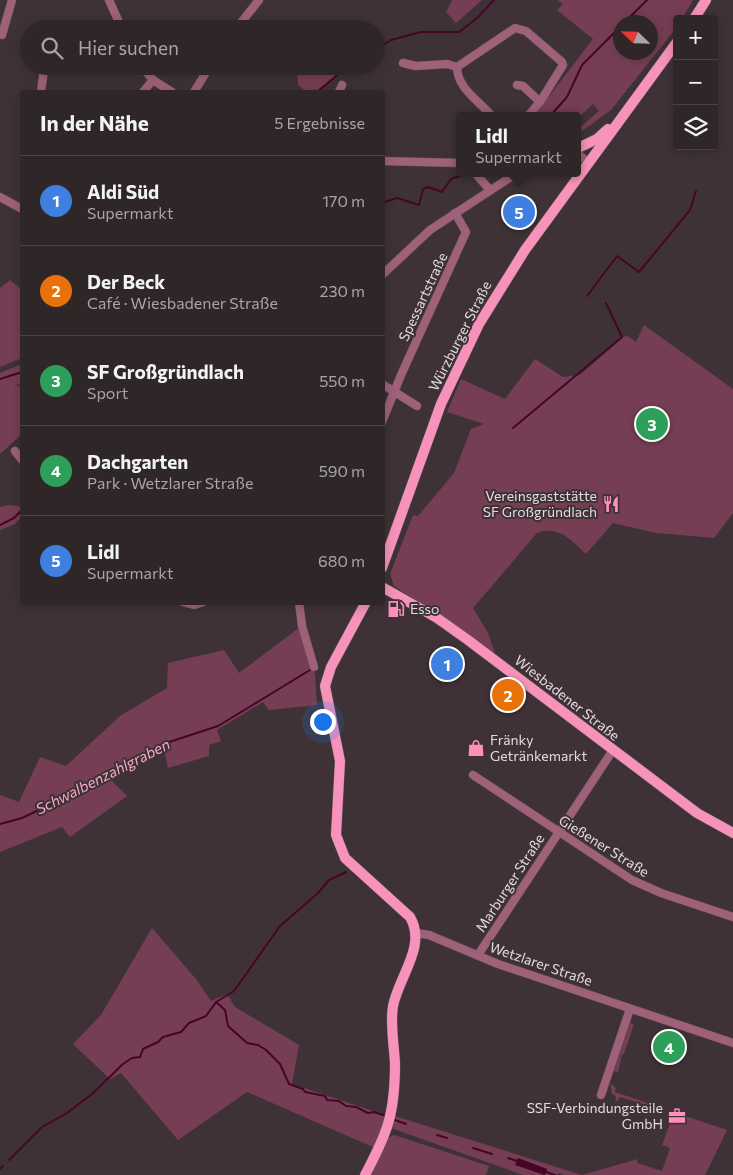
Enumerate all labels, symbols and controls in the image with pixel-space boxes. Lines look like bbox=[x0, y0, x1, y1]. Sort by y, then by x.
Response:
north arrow bbox=[613, 15, 658, 60]
map controls bbox=[673, 15, 718, 150]
button: + bbox=[673, 15, 718, 60]
search box bbox=[20, 20, 385, 75]
icon: search bbox=[38, 34, 66, 62]
text: Hier suchen bbox=[78, 36, 179, 59]
button: − bbox=[673, 60, 718, 105]
button: layers bbox=[673, 105, 718, 150]
text: In der Nähe bbox=[40, 110, 149, 135]
popup bbox=[456, 112, 581, 177]
text: 5 Ergebnisse bbox=[274, 113, 365, 132]
text: Lidl bbox=[475, 124, 508, 147]
text: Supermarkt bbox=[475, 147, 562, 166]
text: Aldi Süd bbox=[87, 180, 159, 203]
text: 1 bbox=[52, 191, 60, 210]
text: 170 m bbox=[322, 191, 365, 210]
pin: 5 bbox=[503, 193, 535, 231]
text: Supermarkt bbox=[87, 203, 174, 222]
street label: Spessartstraße bbox=[395, 250, 451, 344]
text: Der Beck bbox=[87, 270, 165, 293]
street label: Würzburger Straße bbox=[424, 278, 495, 394]
text: 2 bbox=[51, 281, 61, 300]
text: 230 m bbox=[320, 281, 365, 300]
text: Café · Wiesbadener Straße bbox=[87, 293, 278, 312]
text: SF Großgründlach bbox=[87, 360, 244, 383]
text: 3 bbox=[51, 371, 61, 390]
text: 550 m bbox=[319, 371, 365, 390]
text: Sport bbox=[87, 383, 128, 402]
pin: 3 bbox=[636, 405, 668, 443]
text: Dachgarten bbox=[87, 450, 188, 473]
text: 4 bbox=[51, 461, 61, 480]
text: 590 m bbox=[319, 461, 365, 480]
text: Park · Wetzlarer Straße bbox=[87, 473, 253, 492]
place label: Vereinsgaststätte SF Großgründlach bbox=[483, 487, 597, 520]
restaurant icon: Vereinsgaststätte SF Großgründlach bbox=[601, 494, 621, 514]
text: Lidl bbox=[87, 540, 120, 563]
text: 5 bbox=[51, 551, 61, 570]
text: 680 m bbox=[318, 551, 365, 570]
text: Supermarkt bbox=[87, 563, 174, 582]
fuel station icon: Esso bbox=[386, 599, 406, 619]
place label: Esso bbox=[410, 600, 439, 617]
pin: 1 bbox=[431, 645, 463, 683]
street label: Wiesbadener Straße bbox=[511, 651, 623, 744]
pin: 2 bbox=[492, 676, 524, 714]
your location bbox=[310, 709, 336, 735]
place label: Fränky Getränkemarkt bbox=[490, 731, 587, 764]
water label: Schwalbenzahlgraben bbox=[32, 734, 173, 818]
shop icon: Fränky Getränkemarkt bbox=[466, 738, 486, 758]
street label: Gießener Straße bbox=[556, 811, 653, 880]
street label: Marburger Straße bbox=[472, 831, 548, 935]
street label: Wetzlarer Straße bbox=[488, 938, 595, 989]
pin: 4 bbox=[653, 1028, 685, 1066]
place label: SSF-Verbindungsteile GmbH bbox=[527, 1099, 663, 1132]
office icon: SSF-Verbindungsteile GmbH bbox=[667, 1106, 687, 1126]

